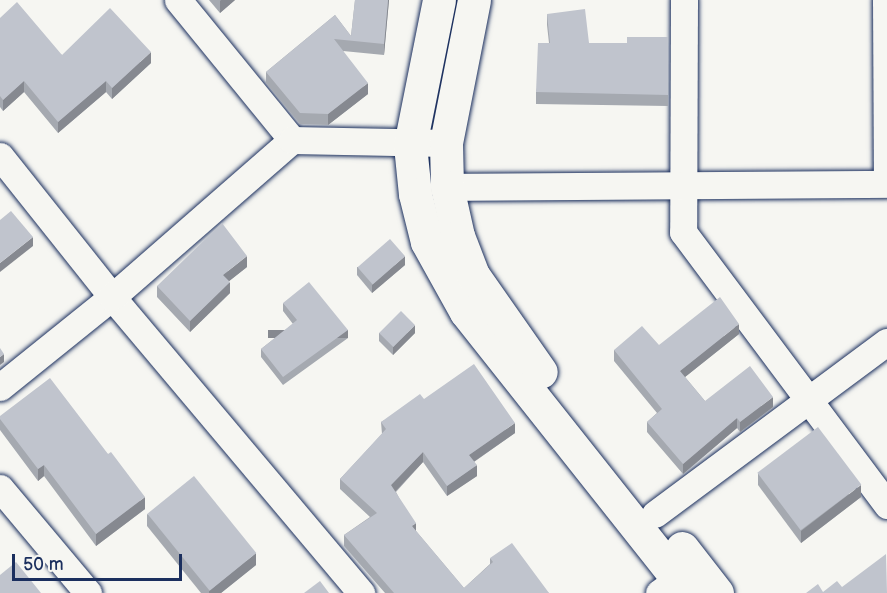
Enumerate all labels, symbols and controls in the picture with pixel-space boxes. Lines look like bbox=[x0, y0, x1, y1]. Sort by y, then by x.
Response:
scale bar bbox=[15, 542, 184, 580]
text: 50 m bbox=[23, 554, 64, 575]

